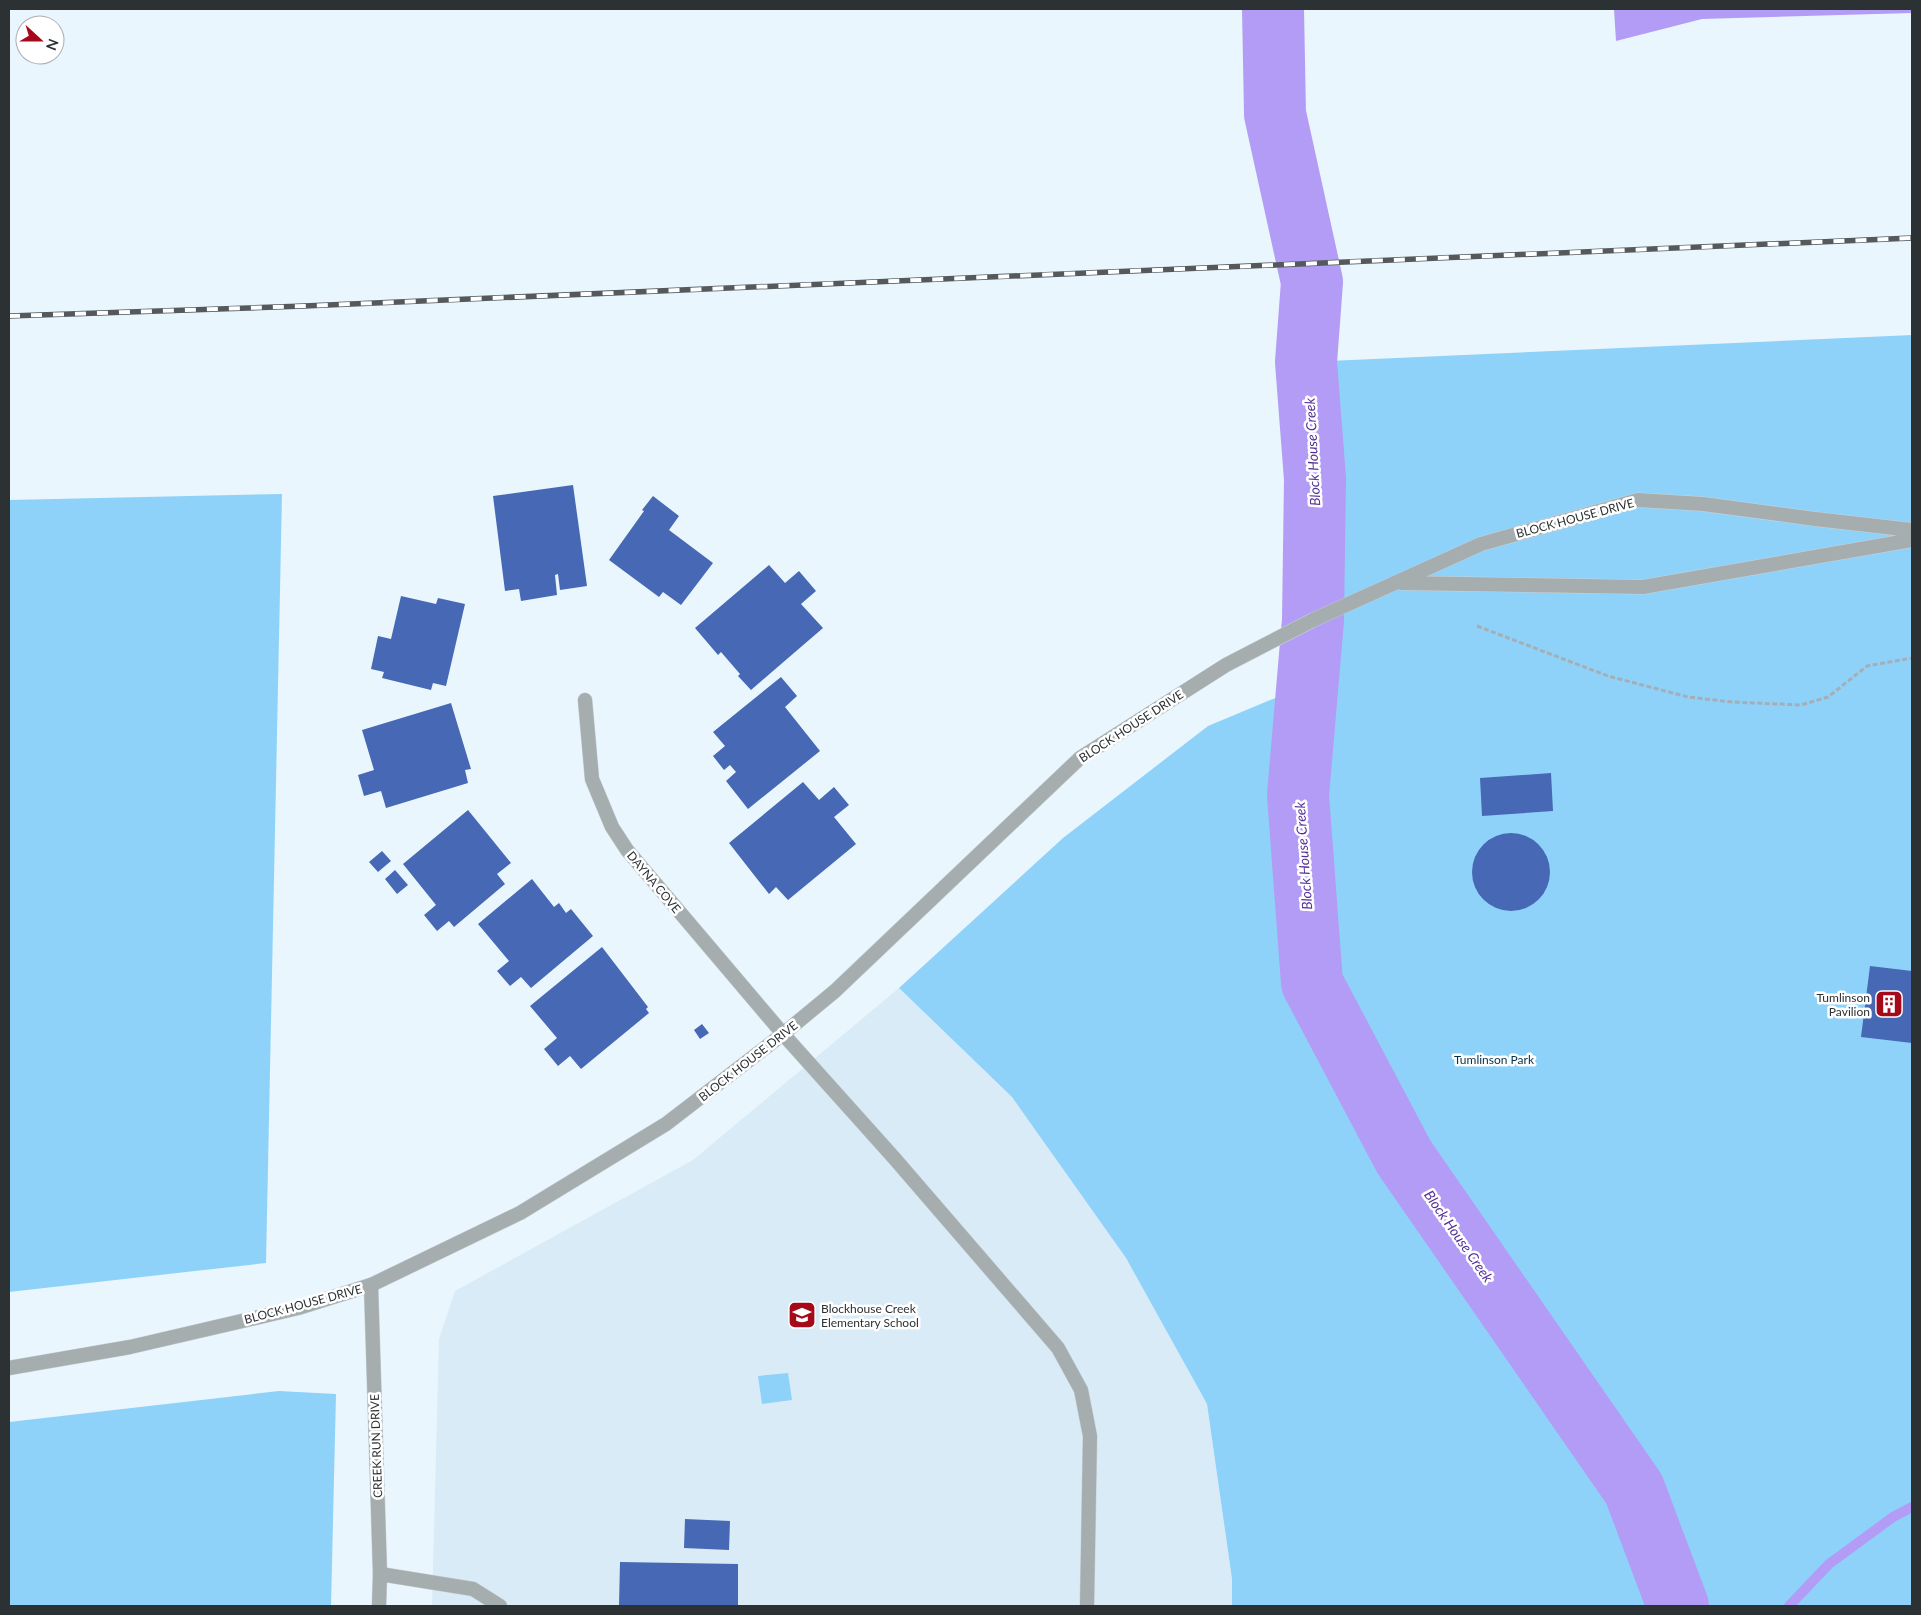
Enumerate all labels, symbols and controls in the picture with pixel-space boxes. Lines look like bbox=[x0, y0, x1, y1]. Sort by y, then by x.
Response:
north arrow bbox=[15, 15, 65, 65]
text: N bbox=[43, 37, 62, 53]
water label: Block House Creek bbox=[1301, 397, 1323, 506]
street label: BLOCK HOUSE DRIVE bbox=[1514, 495, 1636, 541]
street label: BLOCK HOUSE DRIVE bbox=[1076, 687, 1186, 765]
water label: Block House Creek bbox=[1291, 801, 1315, 911]
street label: DAYNA COVE bbox=[624, 848, 684, 916]
building icon: Tumlinson Pavilion bbox=[1874, 989, 1904, 1019]
place label: Tumlinson Pavilion bbox=[1817, 990, 1870, 1019]
street label: BLOCK HOUSE DRIVE bbox=[696, 1018, 800, 1104]
park label: Tumlinson Park bbox=[1454, 1052, 1535, 1067]
water label: Block House Creek bbox=[1421, 1187, 1497, 1285]
street label: BLOCK HOUSE DRIVE bbox=[242, 1281, 364, 1327]
school or university icon: Blockhouse Creek Elementary School bbox=[787, 1300, 817, 1330]
place label: Blockhouse Creek Elementary School bbox=[821, 1301, 919, 1330]
street label: CREEK RUN DRIVE bbox=[367, 1394, 385, 1498]

